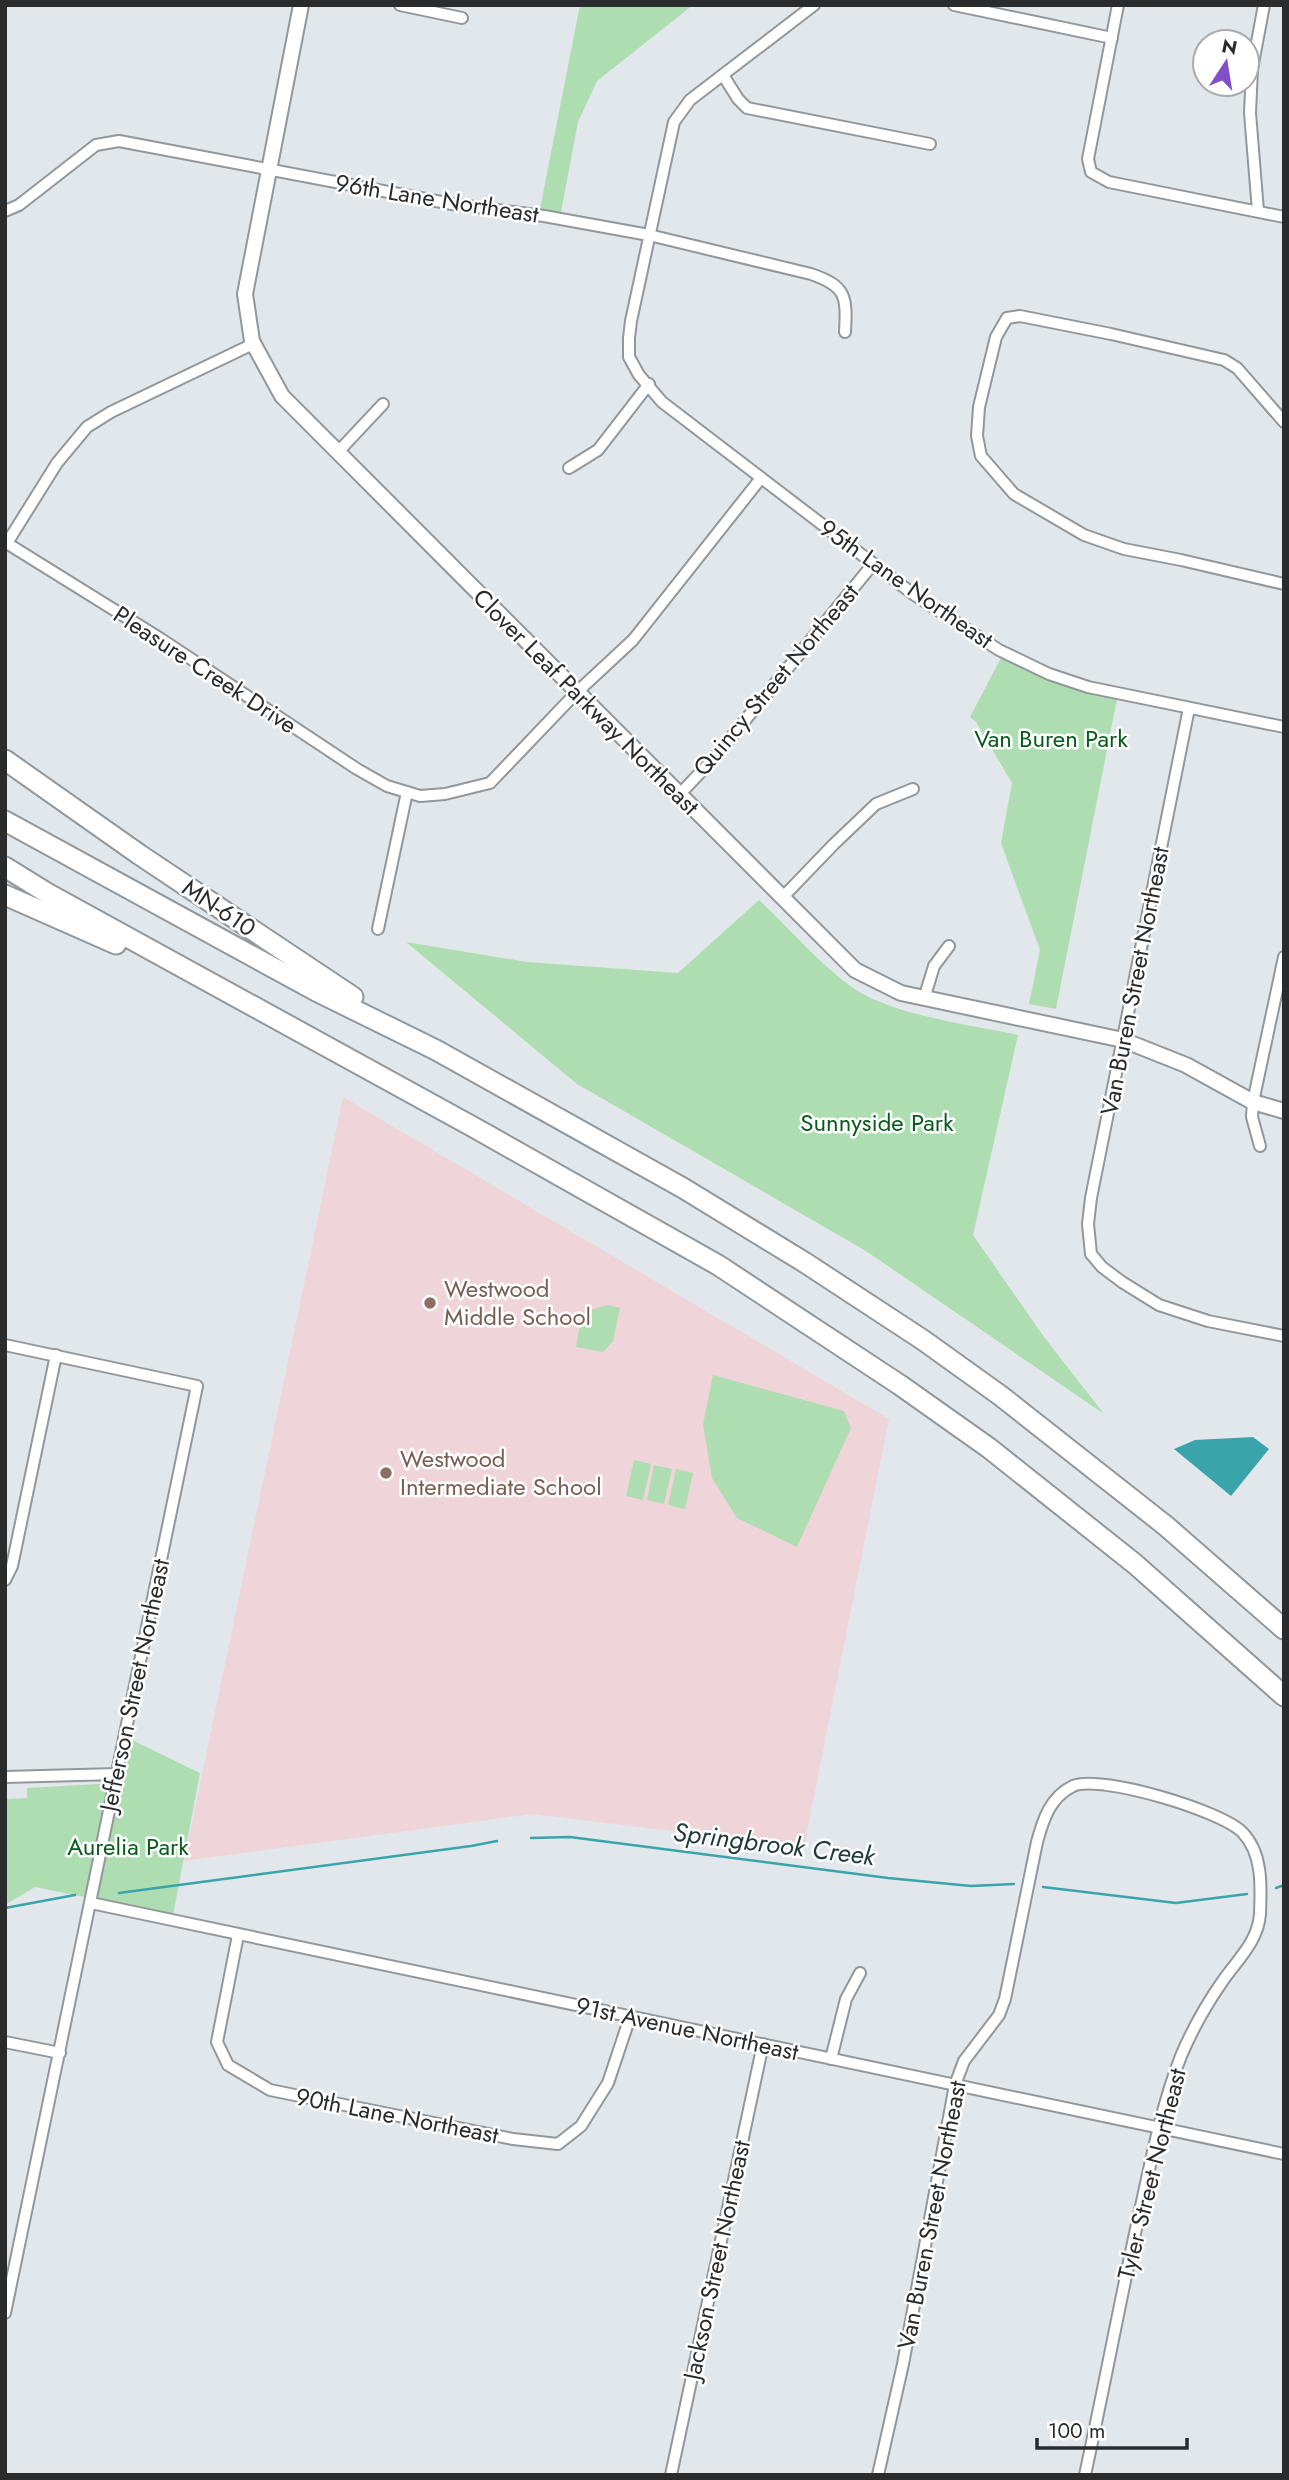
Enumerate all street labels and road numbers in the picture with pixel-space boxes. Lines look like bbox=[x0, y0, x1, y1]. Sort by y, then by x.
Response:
street label: 96th Lane Northeast bbox=[333, 165, 541, 232]
street label: 95th Lane Northeast bbox=[812, 510, 1001, 657]
street label: Quincy Street Northeast bbox=[685, 576, 867, 784]
street label: Clover Leaf Parkway Northeast bbox=[465, 580, 708, 823]
street label: Pleasure Creek Drive bbox=[107, 597, 304, 742]
street label: Van Buren Street Northeast bbox=[1091, 843, 1178, 1118]
street label: MN-610 bbox=[175, 870, 263, 945]
street label: Jefferson Street Northeast bbox=[90, 1555, 178, 1817]
street label: 91st Avenue Northeast bbox=[573, 1988, 802, 2069]
street label: Tyler Street Northeast bbox=[1108, 2064, 1195, 2283]
street label: Van Buren Street Northeast bbox=[888, 2077, 975, 2352]
street label: 90th Lane Northeast bbox=[293, 2079, 502, 2152]
street label: Jackson Street Northeast bbox=[673, 2137, 759, 2386]

